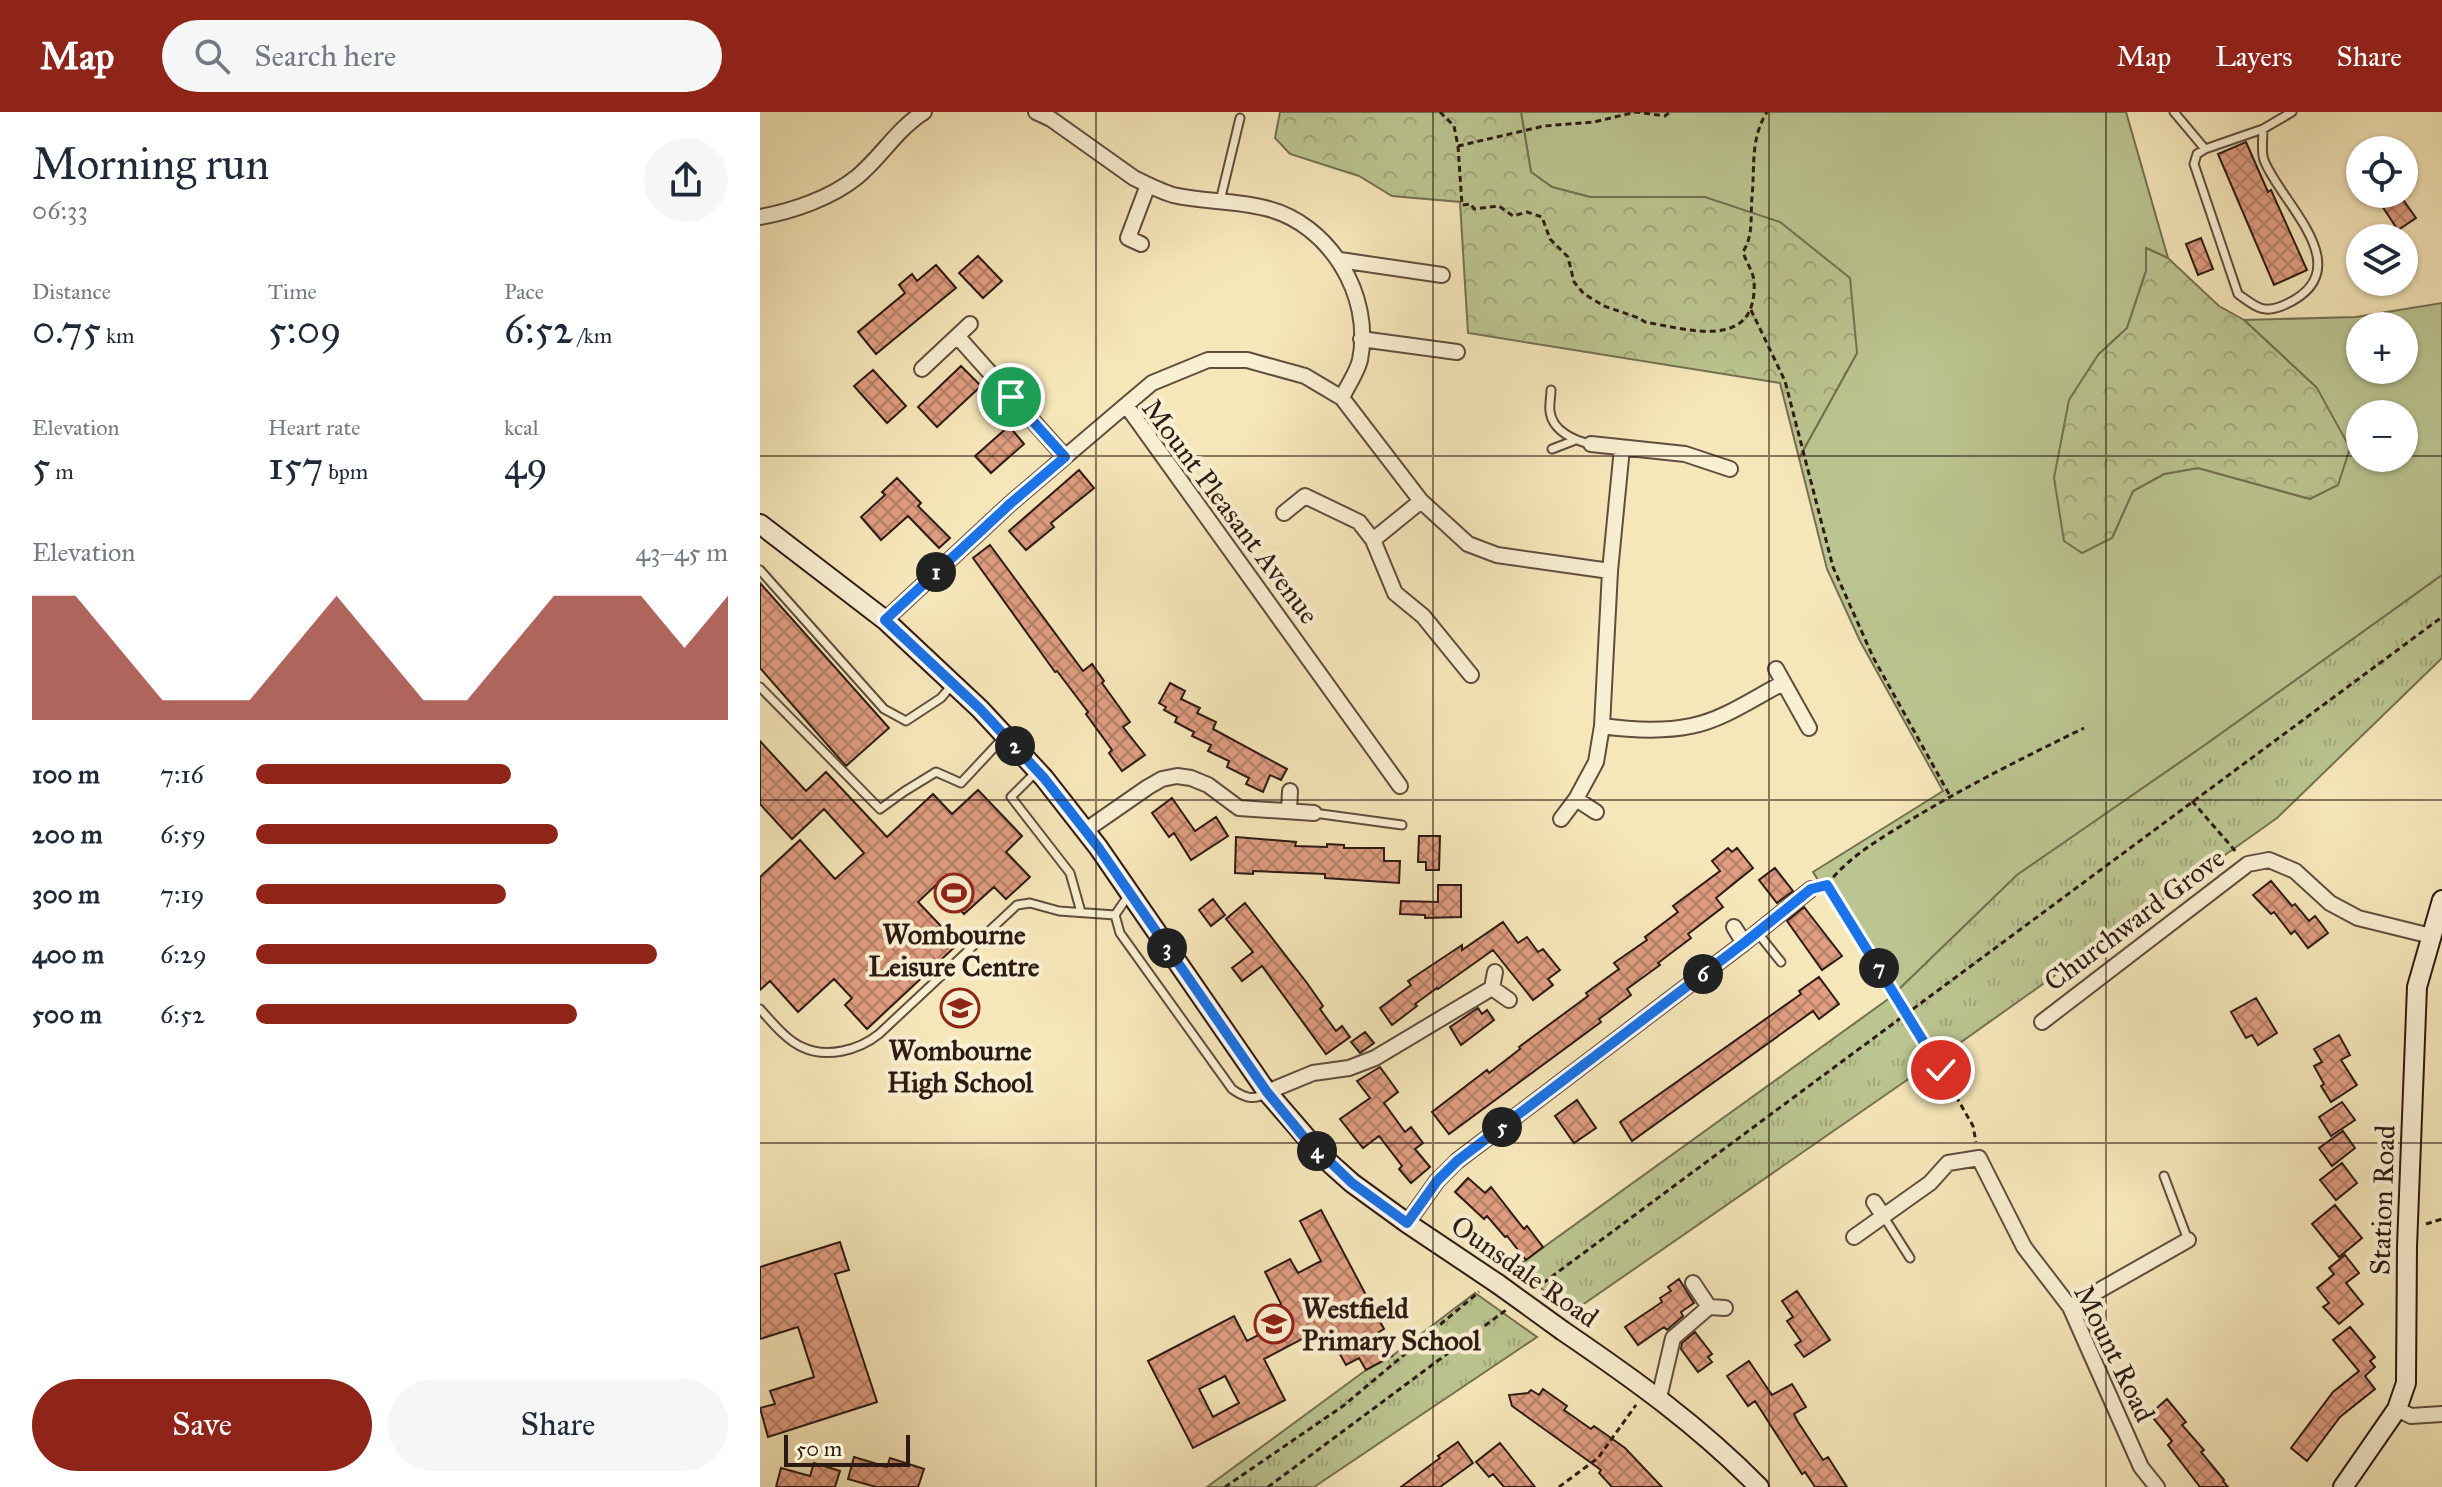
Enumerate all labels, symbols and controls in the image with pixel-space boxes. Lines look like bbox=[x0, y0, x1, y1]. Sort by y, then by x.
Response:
search box bbox=[162, 20, 722, 92]
text: Map bbox=[40, 33, 114, 79]
icon: search bbox=[190, 34, 234, 78]
text: Search here bbox=[254, 38, 396, 74]
text: Map bbox=[2116, 39, 2171, 74]
text: Layers bbox=[2215, 39, 2293, 74]
text: Share bbox=[2337, 39, 2402, 74]
map controls bbox=[2346, 136, 2418, 472]
button: locate bbox=[2346, 136, 2418, 208]
text: Morning run bbox=[32, 137, 269, 191]
button: share bbox=[644, 138, 728, 222]
text: 06:33 bbox=[32, 194, 88, 226]
button: layers bbox=[2346, 224, 2418, 296]
text: Distance bbox=[32, 278, 111, 305]
text: Time bbox=[268, 278, 317, 305]
text: Pace bbox=[504, 278, 544, 305]
text: 0.75 bbox=[32, 305, 101, 354]
text: 5:09 bbox=[268, 305, 341, 354]
text: 6:52 bbox=[504, 305, 573, 354]
button: + bbox=[2346, 312, 2418, 384]
text: km bbox=[101, 322, 135, 349]
text: /km bbox=[573, 322, 612, 349]
pin bbox=[977, 363, 1045, 431]
icon: arrive bbox=[989, 375, 1033, 419]
street label: Mount Pleasant Avenue bbox=[1135, 392, 1327, 631]
button: − bbox=[2346, 400, 2418, 472]
text: Elevation bbox=[32, 414, 119, 441]
text: Heart rate bbox=[268, 414, 361, 441]
text: kcal bbox=[504, 414, 539, 441]
text: 5 bbox=[32, 441, 51, 490]
text: 157 bbox=[268, 441, 323, 490]
text: 49 bbox=[504, 441, 548, 490]
text: m bbox=[51, 458, 74, 485]
text: bpm bbox=[323, 458, 368, 485]
text: Elevation bbox=[32, 536, 135, 568]
text: 43–45 m bbox=[635, 536, 728, 568]
pin: 1 bbox=[916, 552, 956, 592]
text: 1 bbox=[932, 558, 940, 585]
pin: 2 bbox=[995, 726, 1035, 766]
text: 2 bbox=[1010, 732, 1020, 759]
text: 100 m bbox=[32, 758, 100, 790]
text: 7:16 bbox=[160, 758, 204, 790]
text: 200 m bbox=[32, 818, 103, 850]
text: 6:59 bbox=[160, 818, 206, 850]
street label: Churchward Grove bbox=[2037, 840, 2232, 999]
sports icon: Wombourne Leisure Centre bbox=[933, 872, 975, 914]
text: 300 m bbox=[32, 878, 100, 910]
text: 7:19 bbox=[160, 878, 204, 910]
place label: Wombourne Leisure Centre bbox=[869, 917, 1040, 984]
pin: 3 bbox=[1147, 928, 1187, 968]
text: 3 bbox=[1163, 934, 1171, 961]
text: 400 m bbox=[32, 938, 104, 970]
text: 6:29 bbox=[160, 938, 207, 970]
pin: 7 bbox=[1859, 948, 1899, 988]
pin: 6 bbox=[1683, 954, 1723, 994]
text: 7 bbox=[1873, 954, 1885, 981]
text: 6 bbox=[1697, 960, 1709, 987]
school or university icon: Wombourne High School bbox=[939, 987, 981, 1029]
text: 500 m bbox=[32, 998, 102, 1030]
text: 6:52 bbox=[160, 998, 205, 1030]
place label: Wombourne High School bbox=[887, 1033, 1033, 1100]
pin bbox=[1907, 1036, 1975, 1104]
icon: check bbox=[1919, 1048, 1963, 1092]
pin: 5 bbox=[1482, 1107, 1522, 1147]
text: 5 bbox=[1497, 1113, 1507, 1140]
street label: Station Road bbox=[2362, 1124, 2403, 1276]
pin: 4 bbox=[1297, 1131, 1337, 1171]
text: 4 bbox=[1311, 1137, 1323, 1164]
street label: Ounsdale Road bbox=[1444, 1208, 1605, 1335]
street label: Mount Road bbox=[2066, 1279, 2163, 1428]
place label: Westfield Primary School bbox=[1302, 1291, 1481, 1358]
school or university icon: Westfield Primary School bbox=[1253, 1303, 1295, 1345]
button: Save bbox=[32, 1379, 372, 1471]
button: Share bbox=[388, 1379, 728, 1471]
scale bar bbox=[784, 1431, 910, 1467]
text: 50 m bbox=[796, 1435, 842, 1462]

